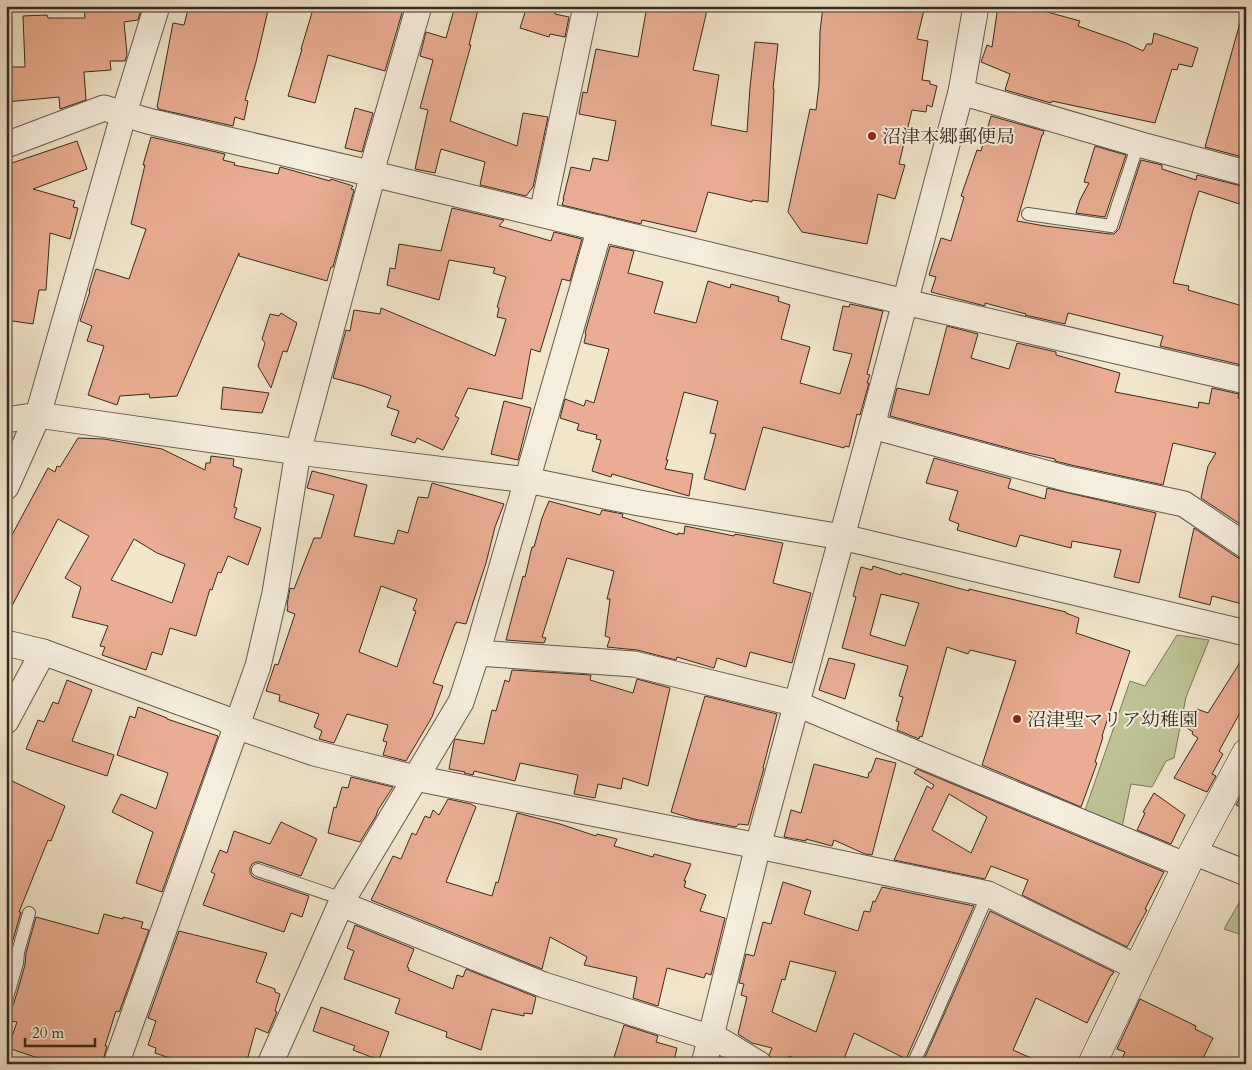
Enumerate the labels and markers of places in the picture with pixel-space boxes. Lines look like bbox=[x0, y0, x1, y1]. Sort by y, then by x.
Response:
place label: 沼津本郷郵便局 bbox=[882, 124, 1015, 150]
marker: 沼津本郷郵便局 bbox=[866, 130, 878, 142]
place label: 沼津聖マリア幼稚園 bbox=[1027, 707, 1198, 733]
marker: 沼津聖マリア幼稚園 bbox=[1011, 713, 1023, 725]

